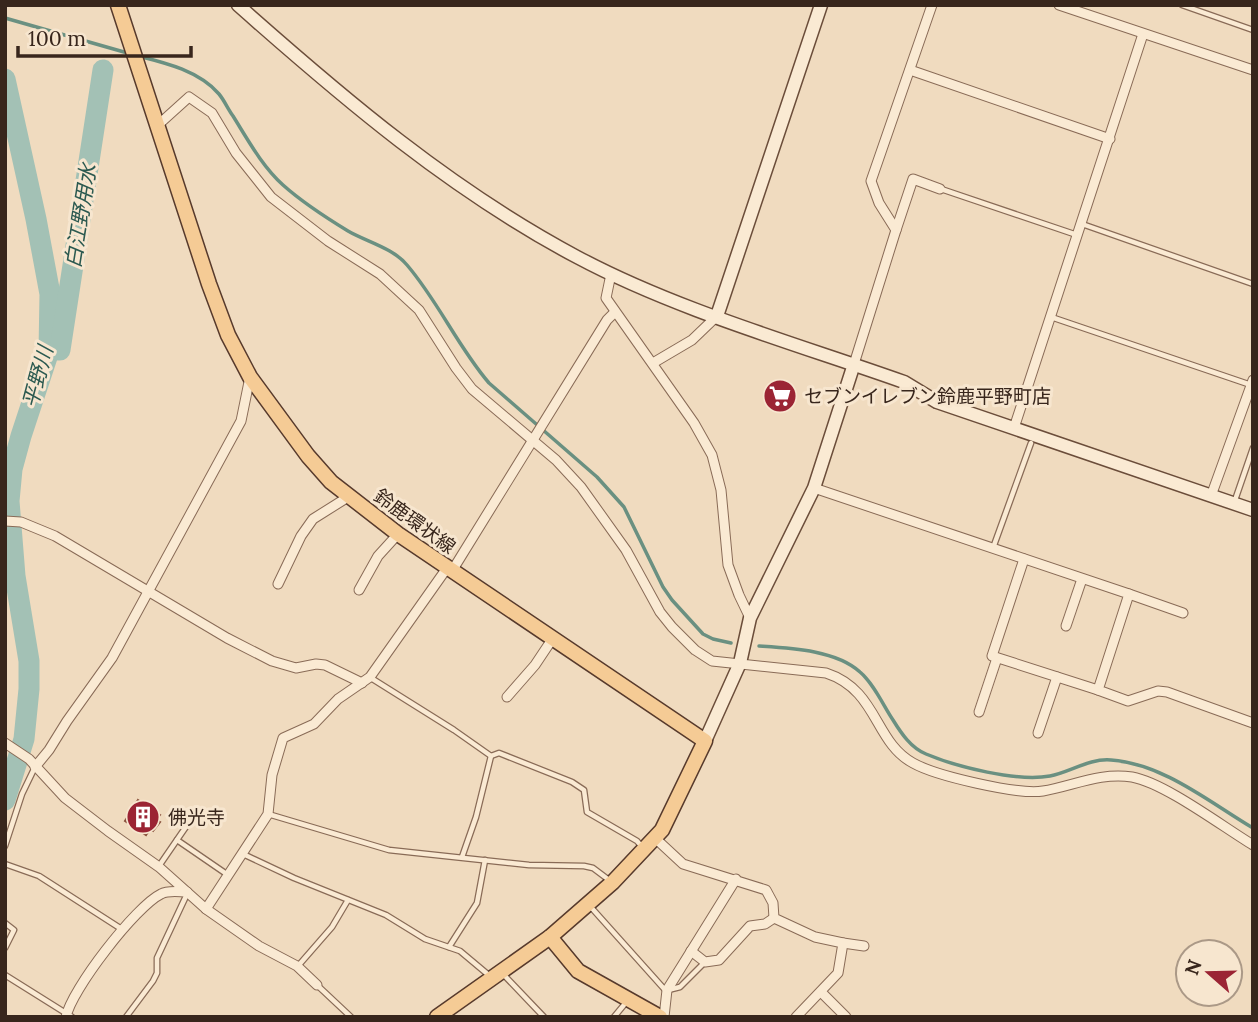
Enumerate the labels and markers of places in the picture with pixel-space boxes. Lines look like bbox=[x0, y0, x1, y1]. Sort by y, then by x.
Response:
supermarket icon: セブンイレブン鈴鹿平野町店 bbox=[761, 377, 799, 415]
place label: セブンイレブン鈴鹿平野町店 bbox=[804, 384, 1051, 408]
building icon: 佛光寺 bbox=[124, 798, 162, 836]
place label: 佛光寺 bbox=[168, 805, 225, 829]

